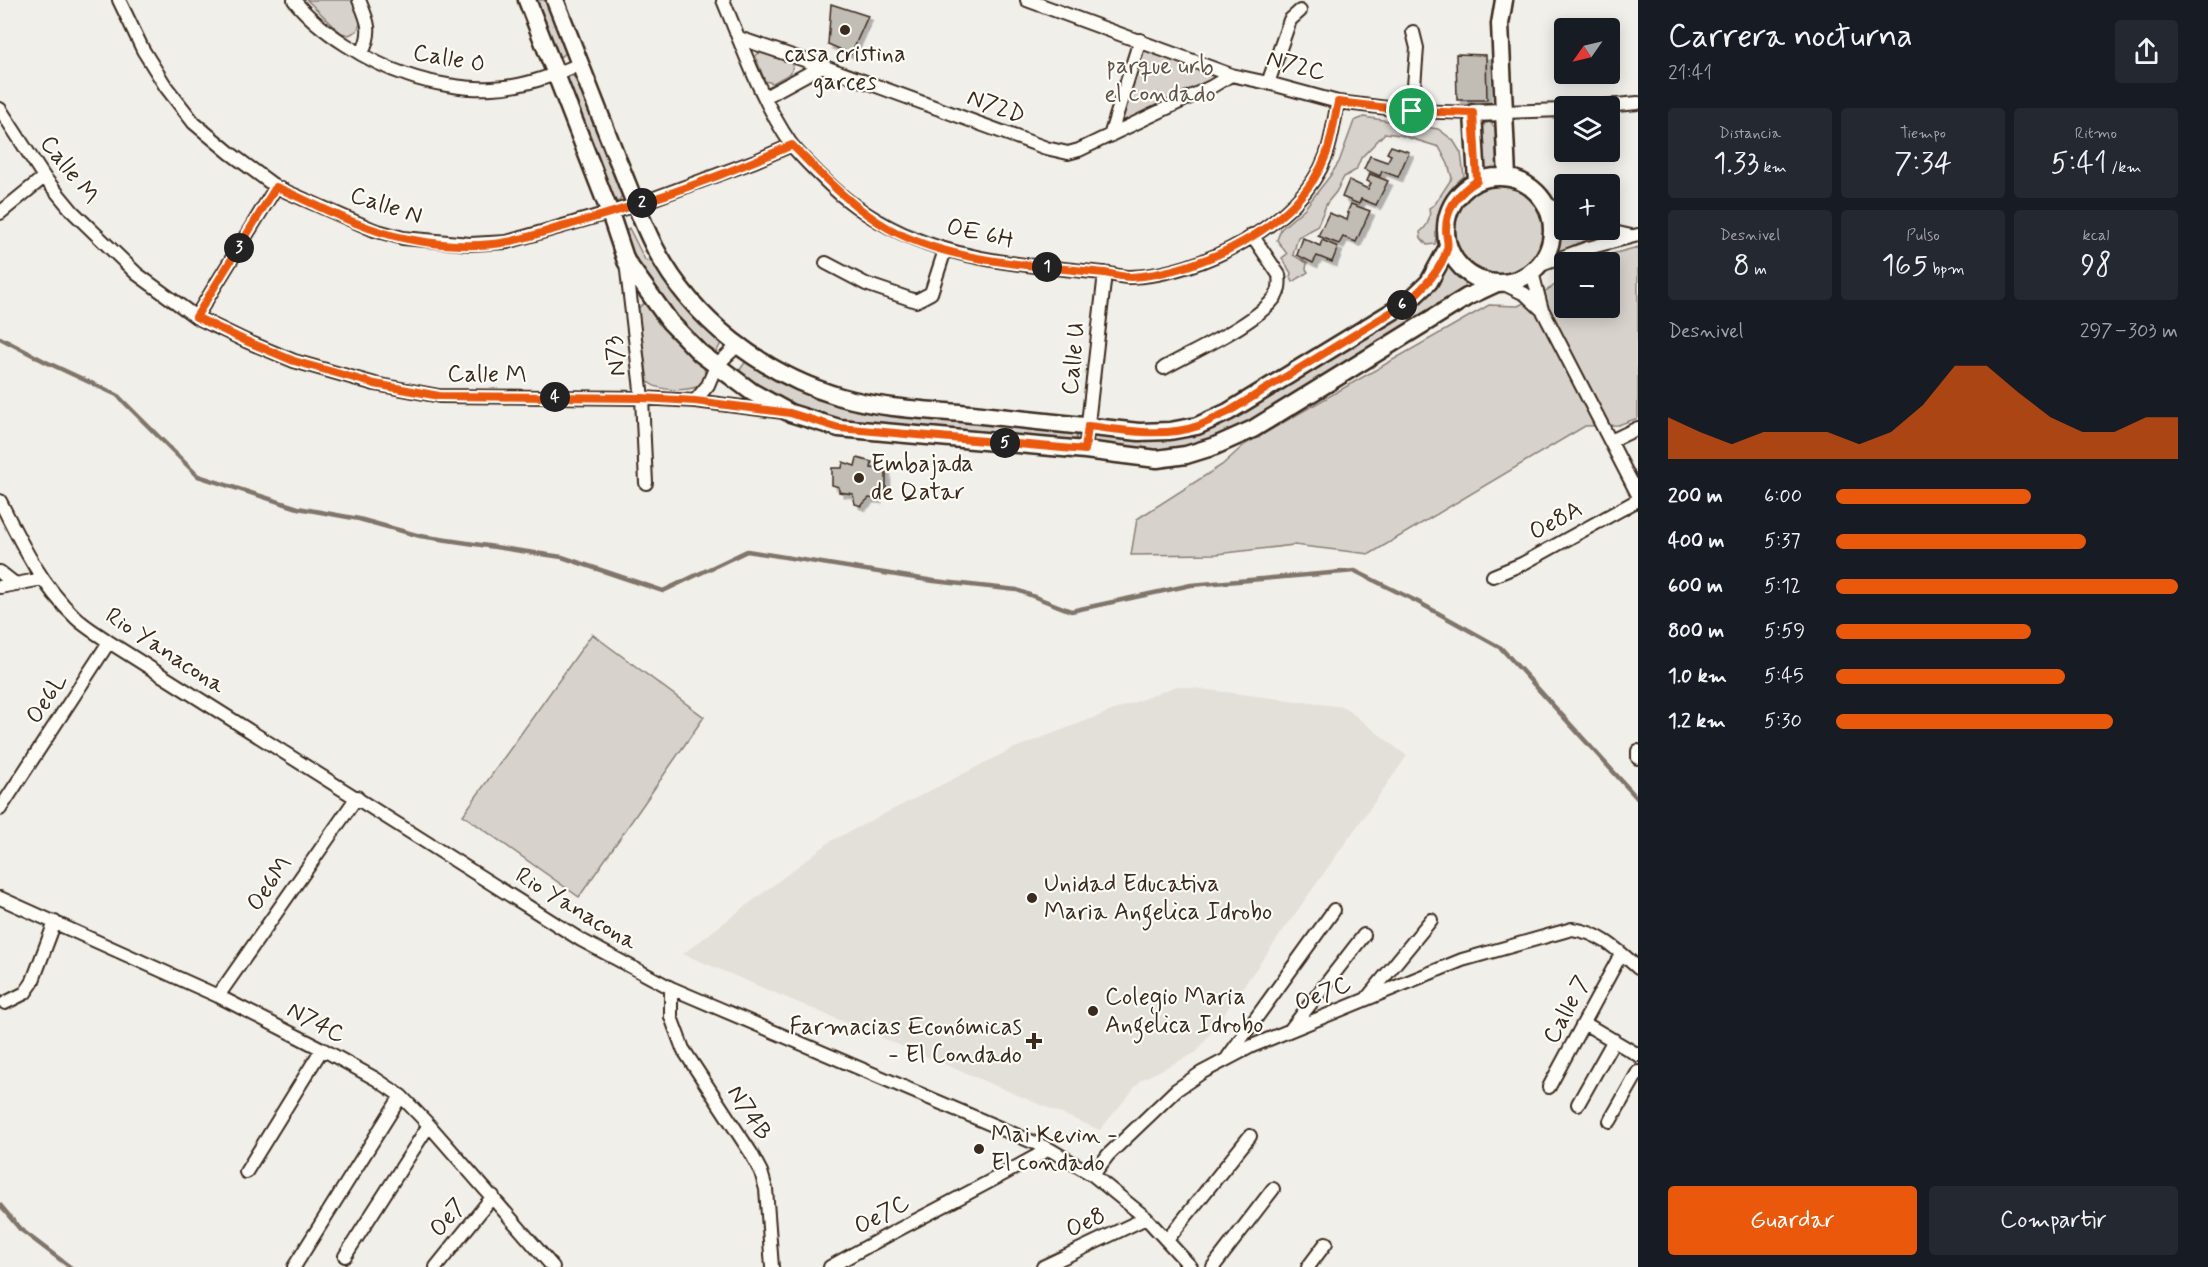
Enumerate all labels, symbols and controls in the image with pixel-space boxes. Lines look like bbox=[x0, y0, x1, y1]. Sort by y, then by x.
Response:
text: Carrera nocturna bbox=[1668, 15, 1913, 59]
north arrow bbox=[1554, 18, 1620, 84]
map controls bbox=[1554, 18, 1620, 318]
button: share bbox=[2115, 20, 2178, 83]
marker: casa cristina garces bbox=[838, 23, 852, 37]
street label: Calle O bbox=[410, 37, 488, 81]
place label: casa cristina garces bbox=[784, 39, 906, 98]
street label: N72C bbox=[1263, 43, 1329, 89]
park label: parque urb el condado bbox=[1104, 51, 1216, 110]
text: 21:41 bbox=[1668, 60, 1712, 87]
street label: N72D bbox=[963, 82, 1029, 132]
pin bbox=[1386, 85, 1437, 136]
icon: arrive bbox=[1395, 94, 1428, 127]
button: layers bbox=[1554, 96, 1620, 162]
text: Distancia bbox=[1719, 123, 1781, 144]
text: Tiempo bbox=[1900, 123, 1946, 144]
text: Ritmo bbox=[2075, 123, 2117, 144]
street label: Calle M bbox=[32, 129, 106, 211]
text: 1.33 bbox=[1713, 144, 1759, 183]
text: 7:34 bbox=[1894, 144, 1952, 183]
text: 5:41 bbox=[2050, 144, 2107, 183]
text: km bbox=[1759, 157, 1787, 178]
text: /km bbox=[2107, 157, 2142, 178]
button: + bbox=[1554, 174, 1620, 240]
street label: Calle N bbox=[346, 180, 426, 232]
pin: 2 bbox=[627, 188, 657, 218]
text: 2 bbox=[638, 192, 646, 213]
street label: OE 6H bbox=[944, 212, 1016, 256]
text: Desnivel bbox=[1720, 225, 1780, 246]
text: Pulso bbox=[1906, 225, 1940, 246]
text: kcal bbox=[2083, 225, 2109, 246]
pin: 3 bbox=[224, 233, 254, 263]
text: 3 bbox=[235, 237, 243, 258]
text: 8 bbox=[1733, 246, 1750, 285]
text: 165 bbox=[1881, 246, 1928, 285]
text: 98 bbox=[2080, 246, 2112, 285]
pin: 1 bbox=[1032, 252, 1062, 282]
button: − bbox=[1554, 252, 1620, 318]
text: 1 bbox=[1043, 256, 1051, 277]
text: m bbox=[1750, 259, 1767, 280]
text: bpm bbox=[1928, 259, 1965, 280]
pin: 6 bbox=[1387, 290, 1417, 320]
text: 6 bbox=[1398, 294, 1406, 315]
text: Desnivel bbox=[1668, 318, 1743, 345]
text: 297–303 m bbox=[2080, 318, 2178, 345]
street label: Calle U bbox=[1055, 321, 1093, 397]
street label: N73 bbox=[598, 334, 634, 378]
street label: Calle M bbox=[447, 359, 527, 391]
pin: 4 bbox=[540, 382, 570, 412]
text: 4 bbox=[550, 386, 560, 407]
pin: 5 bbox=[990, 428, 1020, 458]
text: 5 bbox=[1000, 432, 1010, 453]
place label: Embajada de Qatar bbox=[871, 449, 974, 508]
marker: Embajada de Qatar bbox=[852, 471, 866, 485]
text: 200 m bbox=[1668, 483, 1723, 510]
text: 6:00 bbox=[1764, 483, 1802, 510]
street label: Oe8A bbox=[1524, 494, 1588, 548]
text: 400 m bbox=[1668, 528, 1724, 555]
text: 5:37 bbox=[1764, 528, 1800, 555]
text: 600 m bbox=[1668, 573, 1723, 600]
text: 5:12 bbox=[1764, 573, 1801, 600]
street label: Rio Yanacona bbox=[99, 601, 231, 702]
text: 800 m bbox=[1668, 618, 1724, 645]
text: 5:59 bbox=[1764, 618, 1805, 645]
text: 1.0 km bbox=[1668, 663, 1727, 690]
text: 5:45 bbox=[1764, 663, 1804, 690]
street label: Oe6L bbox=[19, 668, 75, 730]
text: 1.2 km bbox=[1668, 708, 1725, 735]
text: 5:30 bbox=[1764, 708, 1802, 735]
street label: Oe6M bbox=[240, 850, 300, 918]
street label: Rio Yanacona bbox=[509, 860, 643, 958]
place label: Unidad Educativa Maria Angelica Idrobo bbox=[1044, 869, 1272, 931]
marker: Unidad Educativa Maria Angelica Idrobo bbox=[1025, 891, 1039, 905]
street label: Oe7C bbox=[1290, 969, 1356, 1019]
street label: Calle 7 bbox=[1536, 971, 1598, 1049]
place label: Colegio Maria Angelica Idrobo bbox=[1105, 982, 1264, 1044]
street label: N74C bbox=[281, 995, 351, 1051]
marker: Colegio Maria Angelica Idrobo bbox=[1086, 1004, 1100, 1018]
place label: Farmacias Económicas - El Condado bbox=[790, 1012, 1022, 1071]
marker: Farmacias Económicas - El Condado bbox=[1027, 1034, 1041, 1048]
street label: N74B bbox=[720, 1079, 778, 1147]
place label: Mai Kevin - El condado bbox=[991, 1120, 1118, 1179]
marker: Mai Kevin - El condado bbox=[972, 1142, 986, 1156]
button: Guardar bbox=[1668, 1186, 1917, 1255]
button: Compartir bbox=[1929, 1186, 2178, 1255]
street label: Oe7C bbox=[849, 1188, 915, 1242]
street label: Oe7 bbox=[423, 1192, 473, 1244]
street label: Oe8 bbox=[1061, 1200, 1111, 1246]

